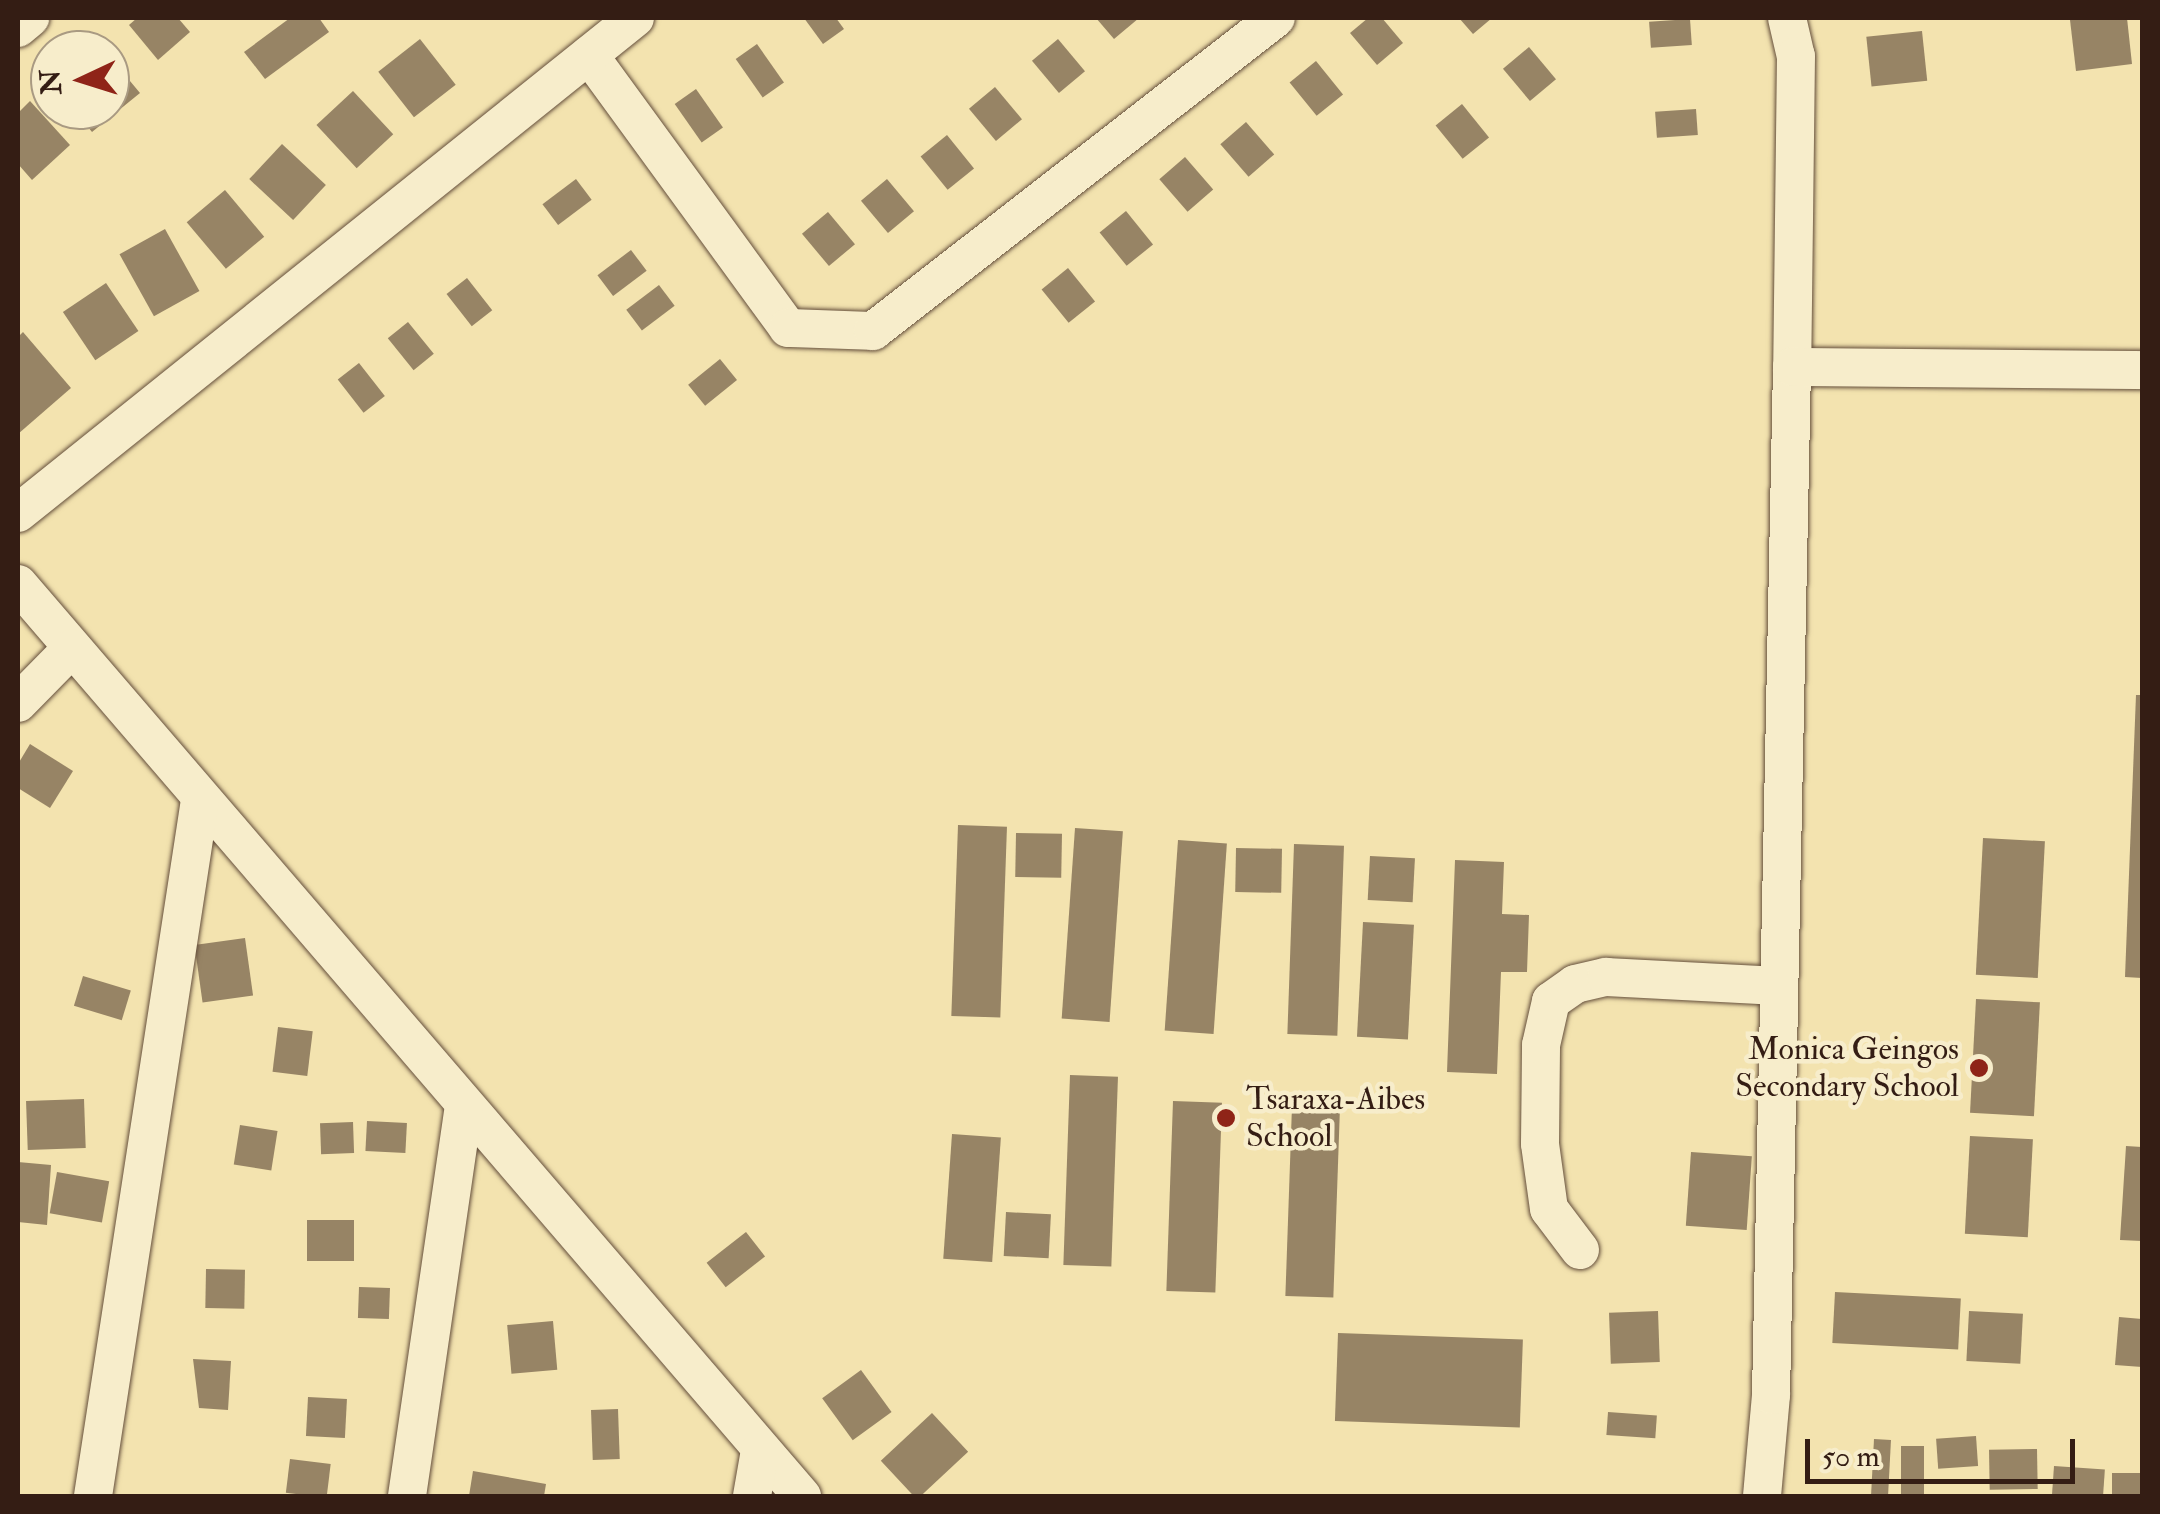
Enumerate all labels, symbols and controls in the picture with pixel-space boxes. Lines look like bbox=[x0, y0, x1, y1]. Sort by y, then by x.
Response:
north arrow bbox=[30, 30, 130, 130]
text: N bbox=[33, 68, 70, 96]
place label: Monica Geingos Secondary School bbox=[1735, 1031, 1959, 1106]
marker: Monica Geingos Secondary School bbox=[1968, 1057, 1990, 1079]
place label: Tsaraxa-Aibes School bbox=[1246, 1081, 1425, 1156]
marker: Tsaraxa-Aibes School bbox=[1215, 1107, 1237, 1129]
scale bar bbox=[1810, 1419, 2080, 1481]
text: 50 m bbox=[1822, 1438, 1880, 1475]

